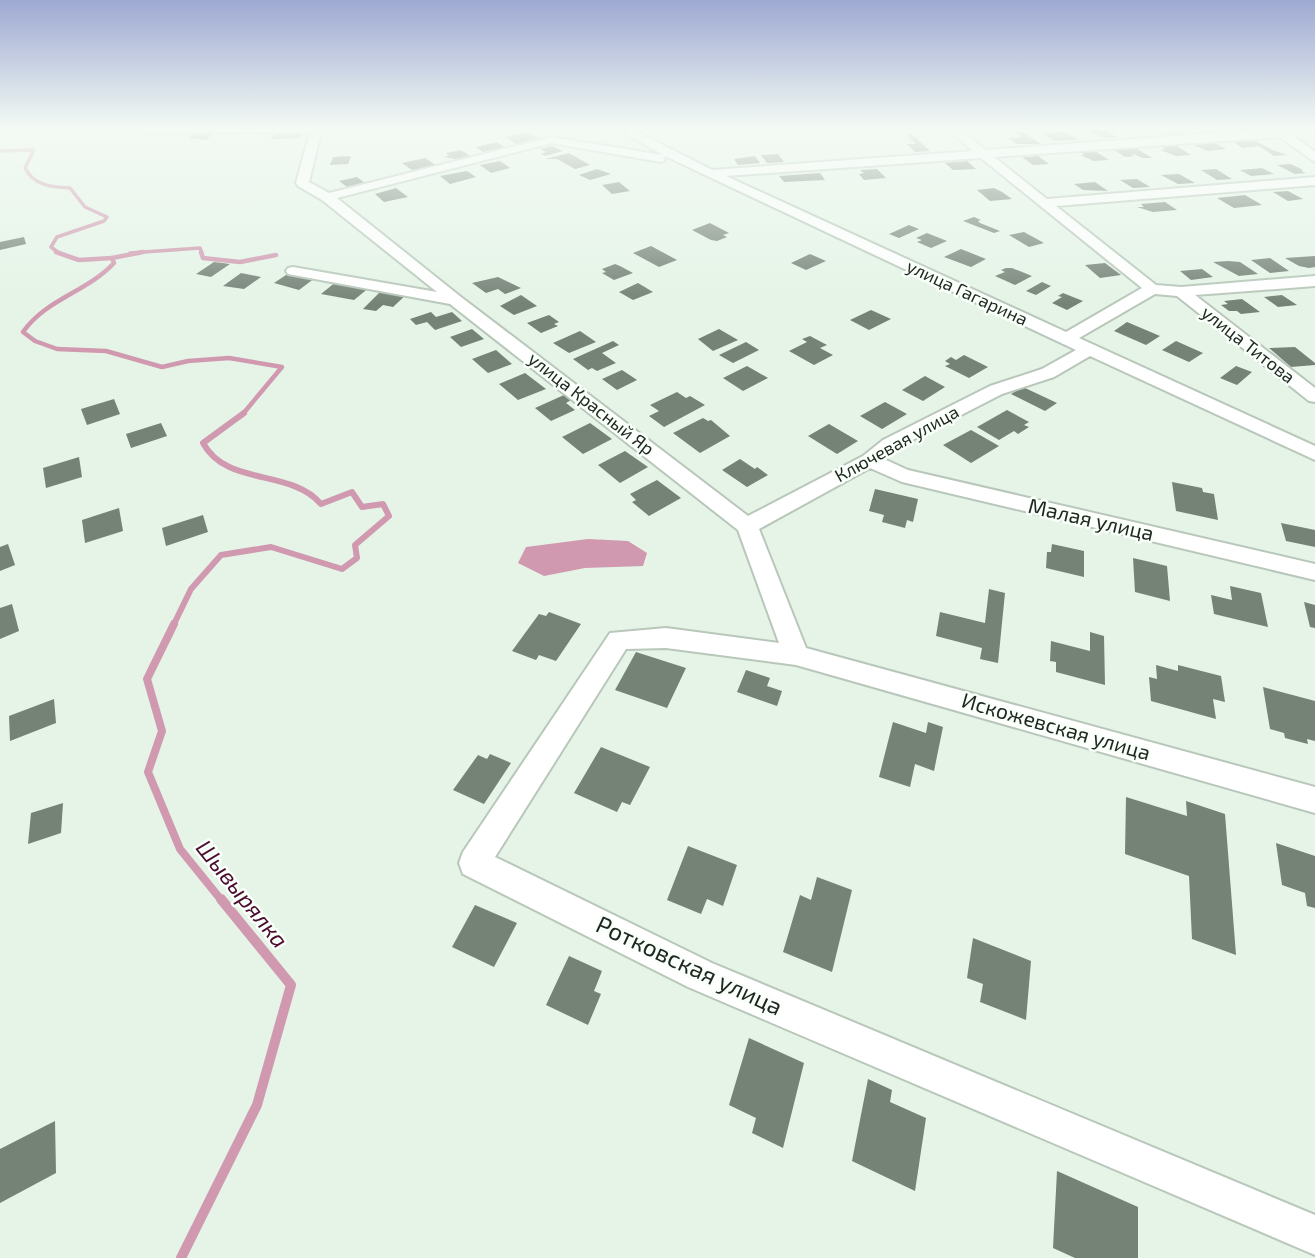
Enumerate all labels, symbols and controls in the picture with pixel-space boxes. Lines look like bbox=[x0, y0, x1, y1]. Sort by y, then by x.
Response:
street label: улица Гагарина bbox=[903, 254, 1032, 330]
street label: улица Титова bbox=[1197, 301, 1300, 388]
street label: улица Красный Яр bbox=[524, 347, 659, 459]
street label: Ключевая улица bbox=[831, 400, 962, 486]
street label: Малая улица bbox=[1026, 492, 1157, 546]
street label: Искожевская улица bbox=[959, 687, 1154, 765]
water label: Шывырялка bbox=[191, 834, 295, 953]
street label: Ротковская улица bbox=[591, 909, 787, 1021]

